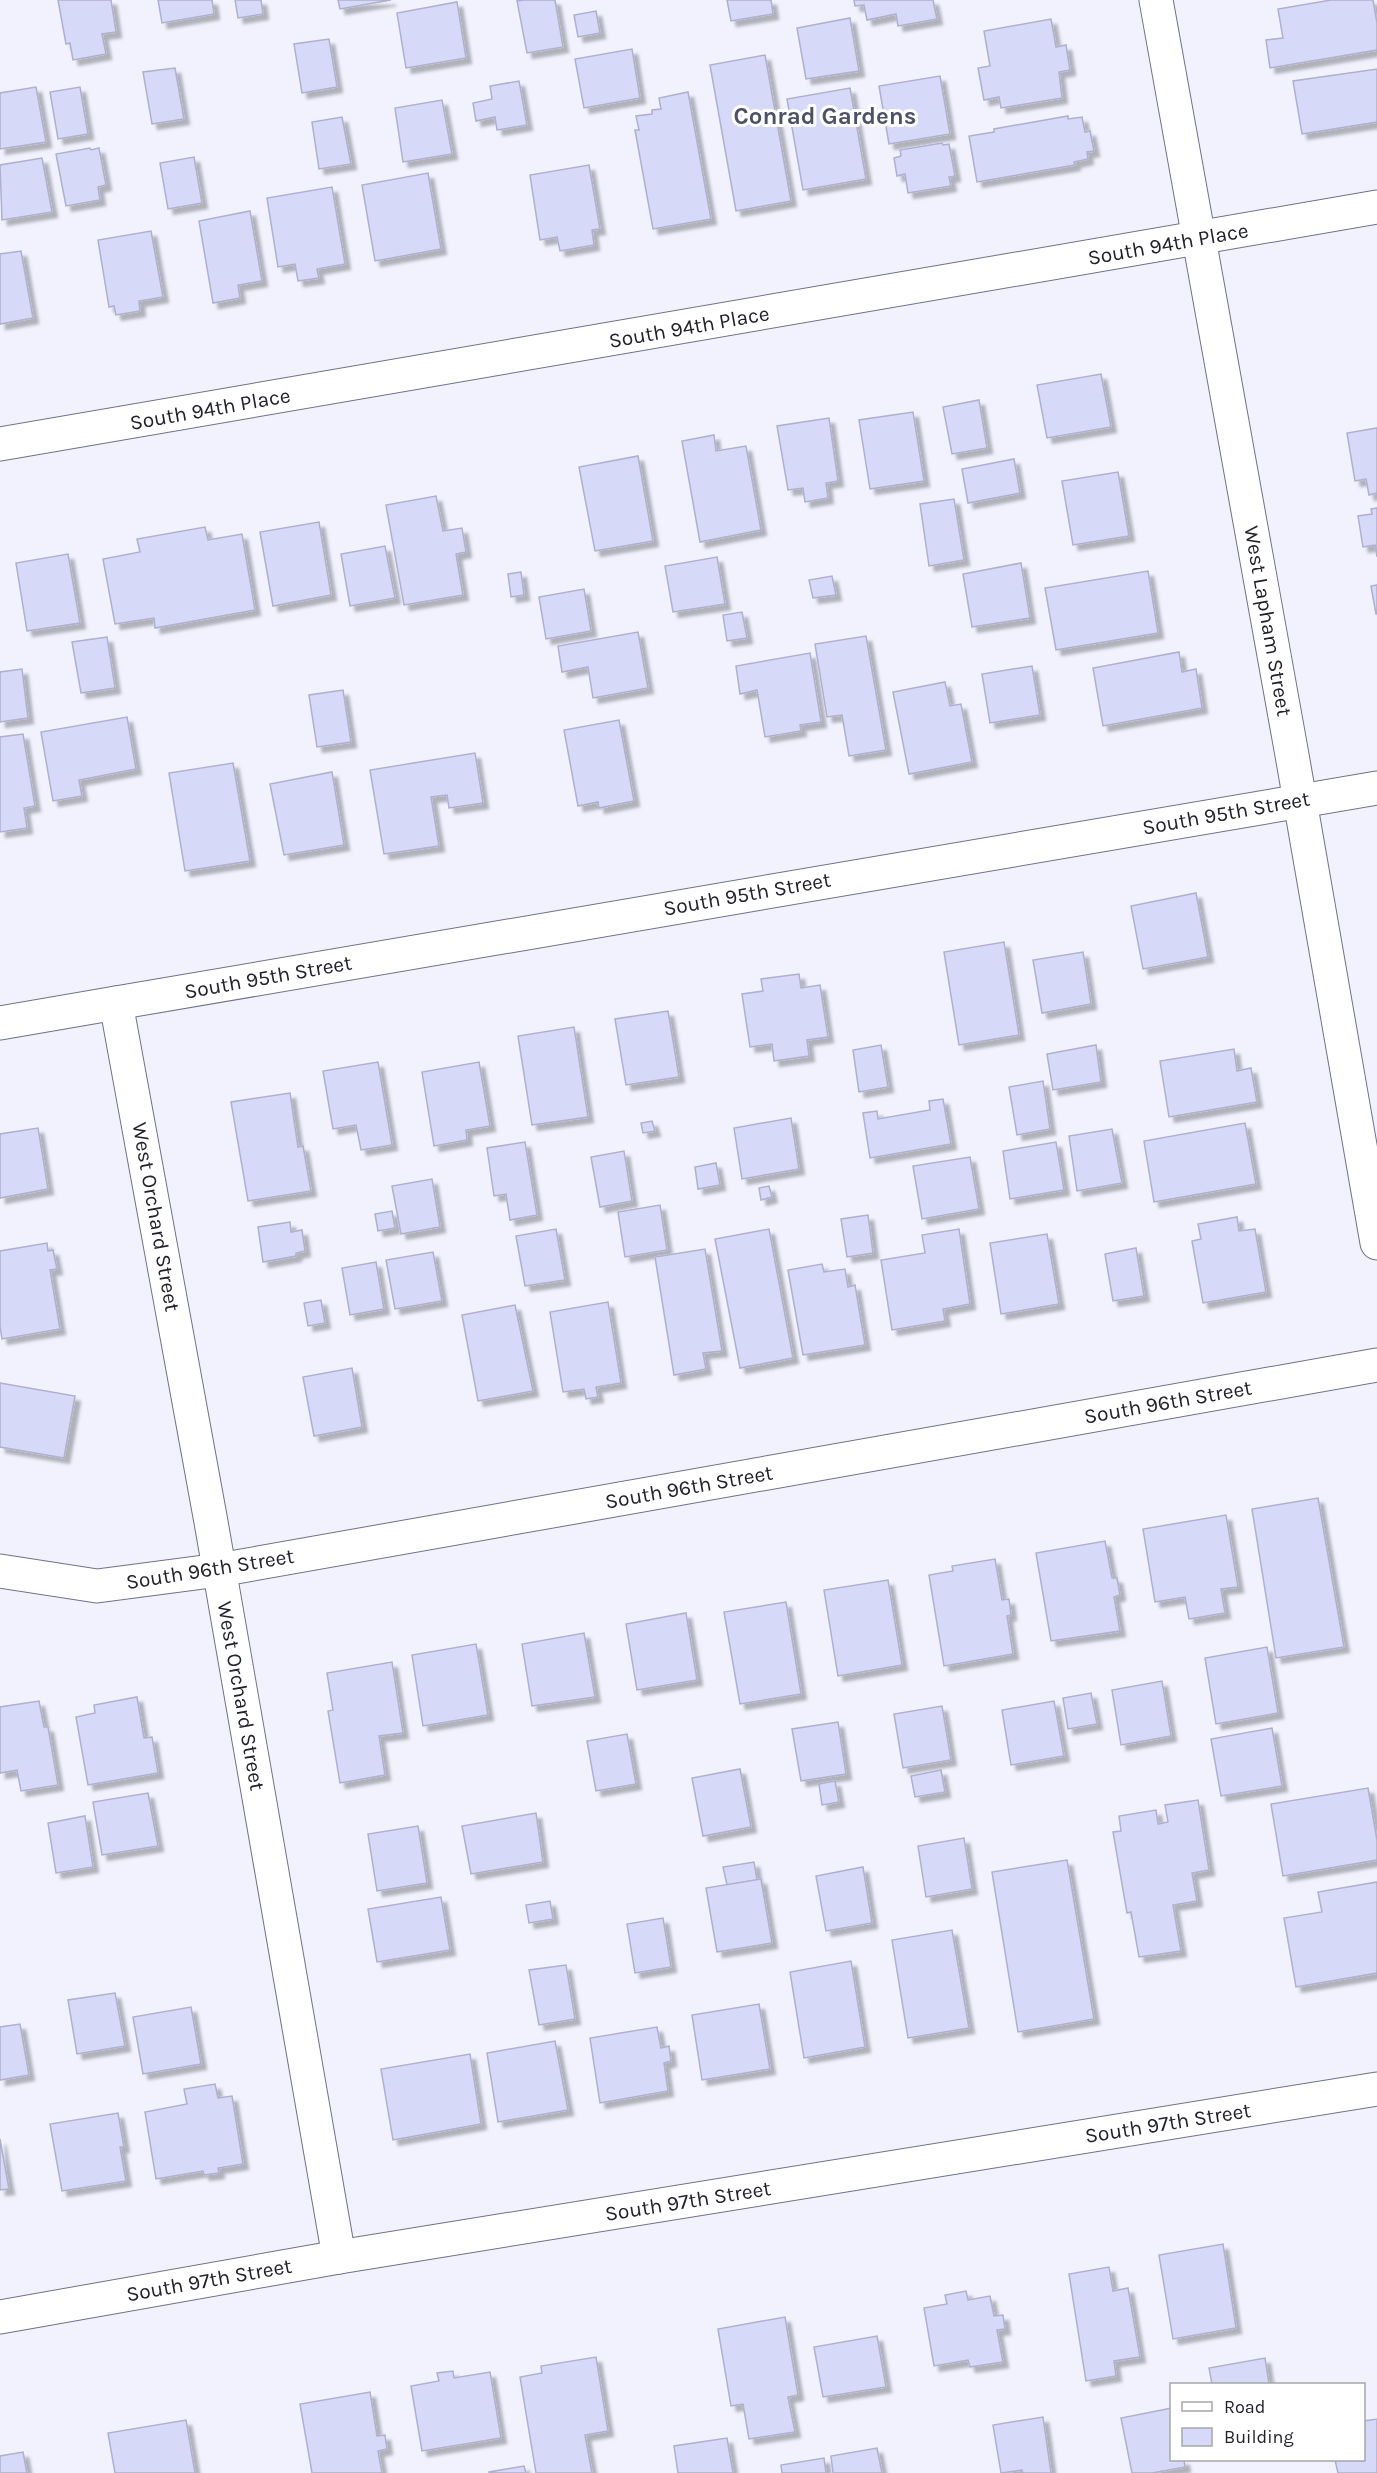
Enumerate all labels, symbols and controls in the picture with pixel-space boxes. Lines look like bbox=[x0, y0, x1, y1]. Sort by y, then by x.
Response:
district label: Conrad Gardens bbox=[734, 102, 916, 130]
street label: South 94th Place bbox=[1086, 218, 1250, 270]
street label: South 94th Place bbox=[607, 301, 771, 353]
street label: South 94th Place bbox=[128, 383, 292, 435]
street label: West Lapham Street bbox=[1239, 524, 1297, 718]
street label: South 95th Street bbox=[1140, 786, 1312, 840]
street label: South 95th Street bbox=[661, 867, 833, 921]
street label: South 95th Street bbox=[182, 950, 354, 1004]
street label: West Orchard Street bbox=[128, 1121, 184, 1314]
street label: South 96th Street bbox=[1082, 1375, 1254, 1429]
street label: South 96th Street bbox=[603, 1460, 775, 1514]
street label: South 96th Street bbox=[124, 1544, 296, 1594]
street label: West Orchard Street bbox=[213, 1600, 269, 1793]
street label: South 97th Street bbox=[1083, 2098, 1253, 2148]
street label: South 97th Street bbox=[603, 2176, 773, 2226]
street label: South 97th Street bbox=[124, 2254, 294, 2306]
legend bbox=[1170, 2383, 1365, 2461]
text: Road bbox=[1224, 2396, 1265, 2418]
text: Building bbox=[1224, 2426, 1294, 2448]

